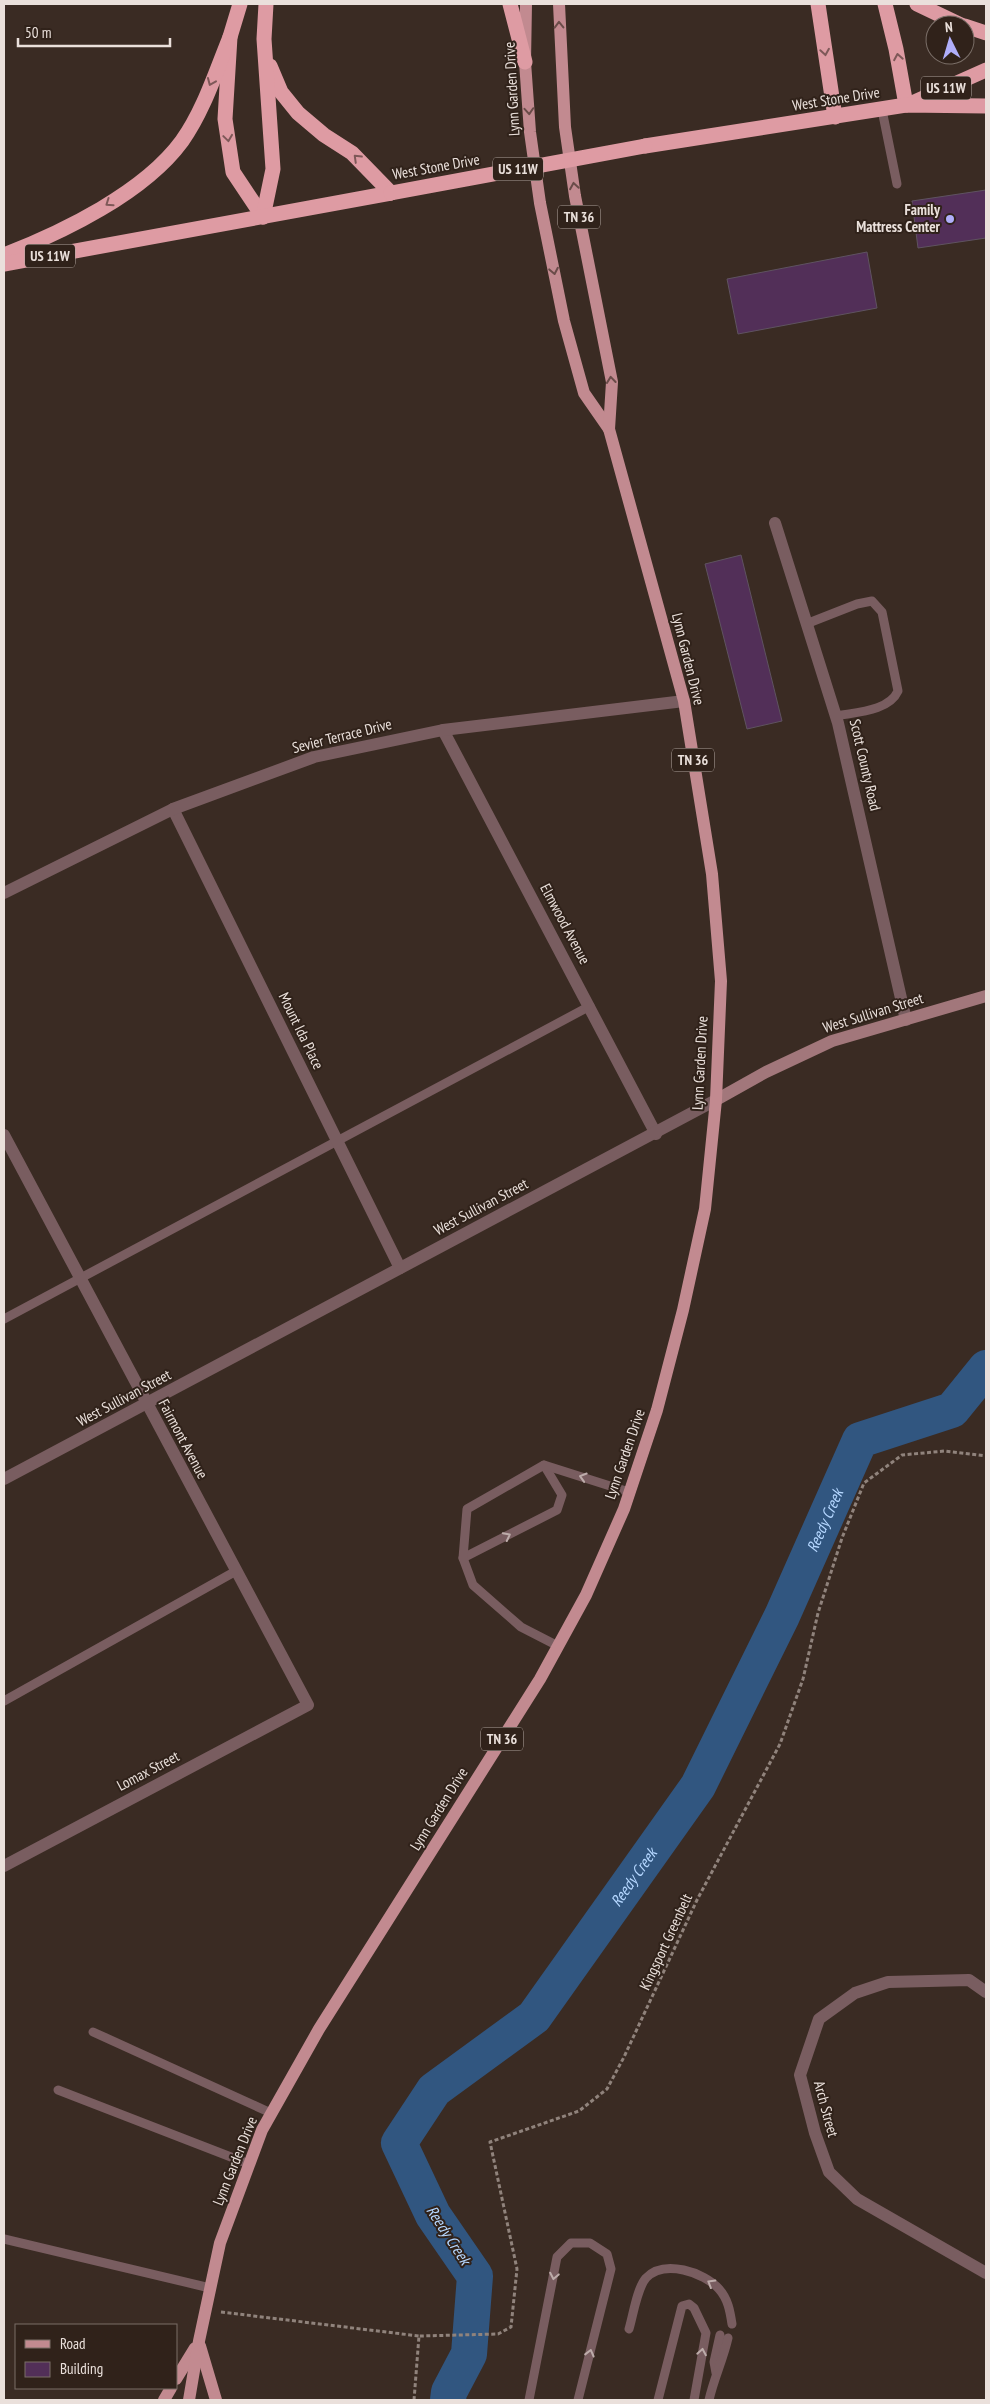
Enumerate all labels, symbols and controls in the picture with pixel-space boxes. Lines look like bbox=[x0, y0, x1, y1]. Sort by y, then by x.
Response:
scale bar bbox=[18, 15, 170, 47]
north arrow bbox=[925, 15, 975, 65]
text: N bbox=[944, 18, 953, 36]
one-way arrow bbox=[554, 21, 564, 28]
text: 50 m bbox=[25, 23, 51, 42]
street label: Lynn Garden Drive bbox=[500, 41, 523, 137]
one-way arrow bbox=[819, 48, 829, 56]
one-way arrow bbox=[893, 53, 903, 62]
road number: US 11W bbox=[921, 76, 971, 100]
one-way arrow bbox=[207, 77, 218, 86]
street label: West Stone Drive bbox=[791, 82, 881, 115]
one-way arrow bbox=[523, 107, 534, 115]
one-way arrow bbox=[222, 134, 232, 143]
street label: West Stone Drive bbox=[391, 149, 481, 184]
one-way arrow bbox=[353, 155, 362, 164]
road number: US 11W bbox=[493, 157, 543, 180]
one-way arrow bbox=[569, 182, 579, 191]
one-way arrow bbox=[105, 197, 115, 206]
place label: Family Mattress Center bbox=[856, 200, 941, 236]
road number: TN 36 bbox=[558, 206, 600, 228]
marker: Family Mattress Center bbox=[944, 213, 956, 225]
road number: US 11W bbox=[25, 245, 75, 268]
one-way arrow bbox=[549, 267, 559, 276]
one-way arrow bbox=[606, 376, 617, 384]
street label: Lynn Garden Drive bbox=[668, 611, 709, 707]
street label: Sevier Terrace Drive bbox=[290, 714, 394, 757]
street label: Scott County Road bbox=[846, 717, 885, 813]
road number: TN 36 bbox=[672, 748, 714, 772]
street label: Elmwood Avenue bbox=[536, 880, 595, 967]
street label: West Sullivan Street bbox=[820, 988, 925, 1037]
street label: Mount Ida Place bbox=[275, 989, 328, 1072]
street label: Lynn Garden Drive bbox=[688, 1015, 711, 1111]
street label: West Sullivan Street bbox=[430, 1174, 531, 1239]
street label: West Sullivan Street bbox=[73, 1365, 174, 1430]
street label: Fairmont Avenue bbox=[155, 1396, 212, 1482]
street label: Lynn Garden Drive bbox=[600, 1406, 649, 1501]
one-way arrow bbox=[580, 1472, 588, 1482]
water label: Reedy Creek bbox=[802, 1484, 848, 1555]
one-way arrow bbox=[501, 1532, 510, 1542]
road number: TN 36 bbox=[481, 1728, 523, 1750]
street label: Lomax Street bbox=[113, 1746, 182, 1795]
street label: Lynn Garden Drive bbox=[406, 1764, 472, 1854]
water label: Reedy Creek bbox=[606, 1842, 662, 1910]
street label: Kingsport Greenbelt bbox=[635, 1891, 696, 1993]
street label: Arch Street bbox=[810, 2079, 843, 2139]
street label: Lynn Garden Drive bbox=[208, 2114, 261, 2208]
water label: Reedy Creek bbox=[422, 2202, 477, 2270]
one-way arrow bbox=[549, 2271, 559, 2280]
one-way arrow bbox=[707, 2280, 716, 2290]
legend bbox=[15, 2324, 178, 2389]
text: Road bbox=[60, 2334, 86, 2353]
one-way arrow bbox=[697, 2348, 707, 2357]
one-way arrow bbox=[584, 2349, 595, 2358]
text: Building bbox=[60, 2359, 103, 2378]

